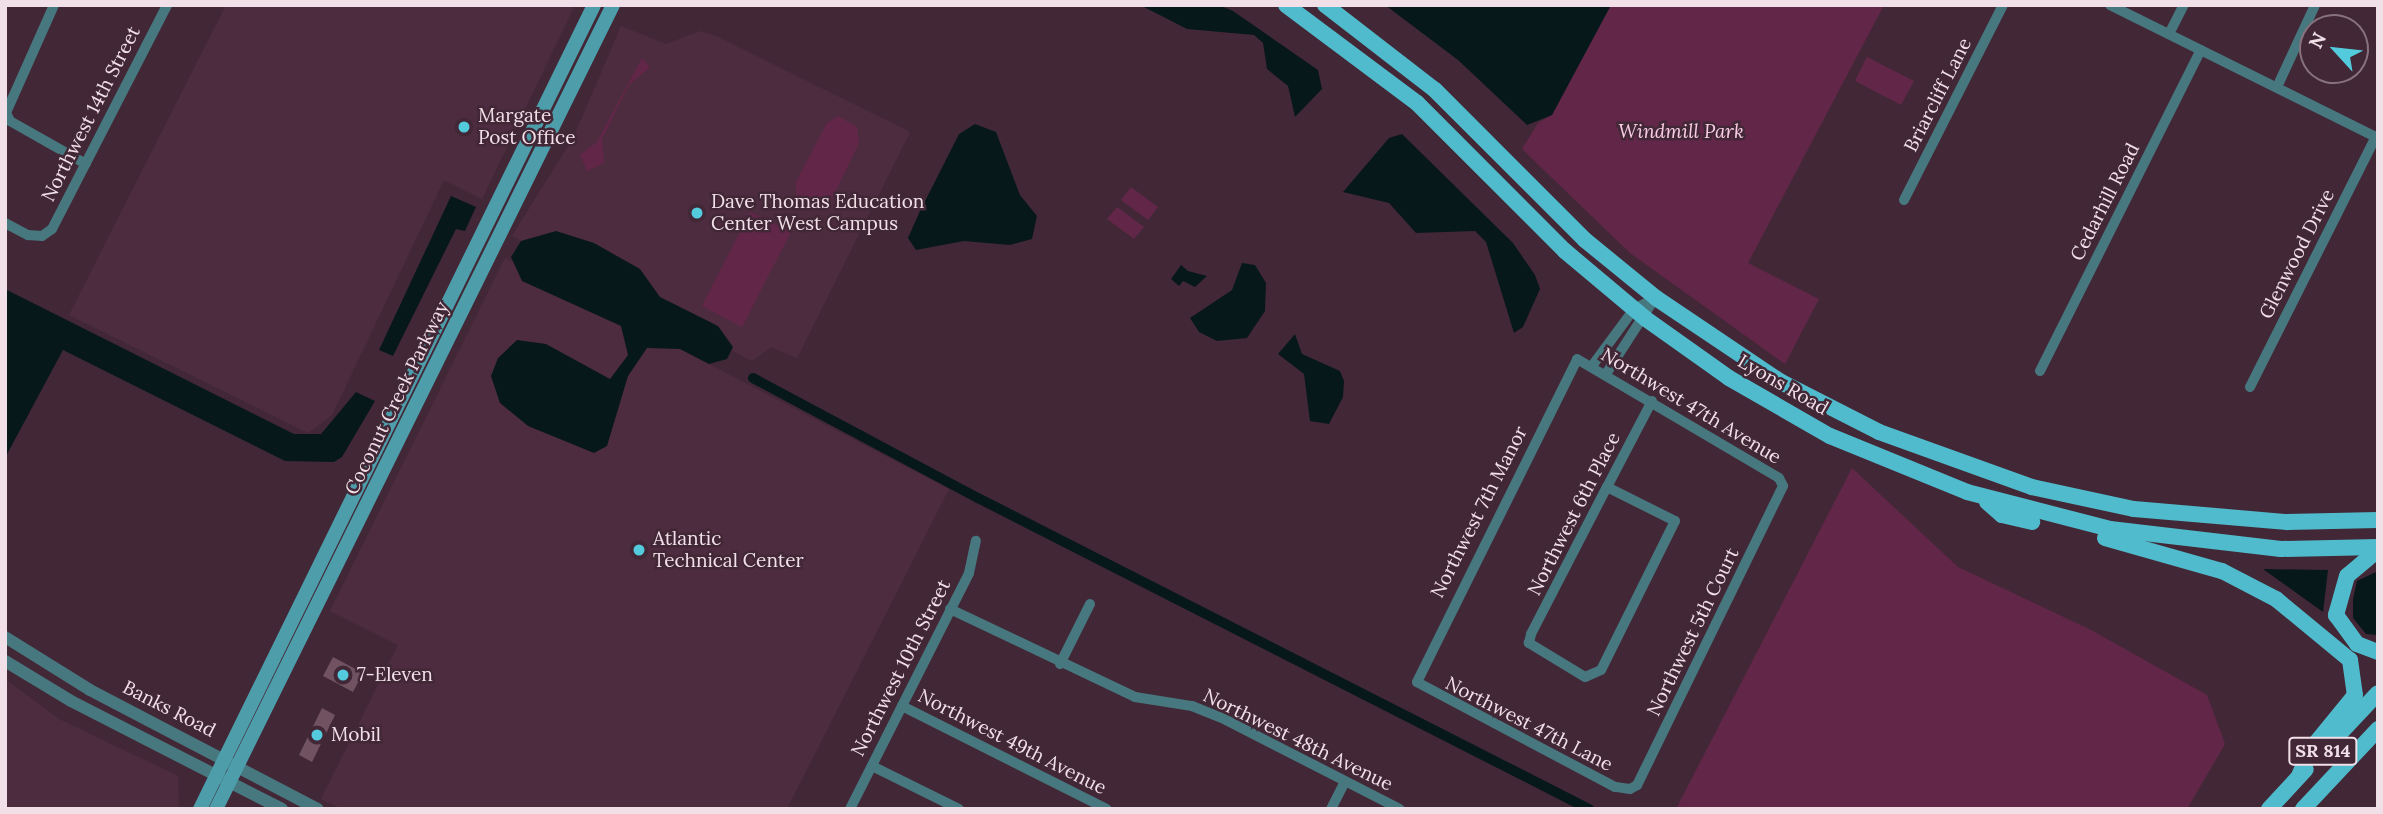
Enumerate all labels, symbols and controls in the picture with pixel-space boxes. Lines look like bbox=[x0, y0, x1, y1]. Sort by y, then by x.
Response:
north arrow bbox=[2299, 14, 2369, 84]
street label: Northwest 14th Street bbox=[37, 23, 145, 205]
text: N bbox=[2303, 28, 2331, 52]
street label: Briarcliff Lane bbox=[1900, 34, 1976, 156]
place label: Margate Post Office bbox=[478, 105, 575, 149]
marker: Margate Post Office bbox=[456, 119, 472, 135]
park label: Windmill Park bbox=[1618, 121, 1744, 143]
street label: Cedarhill Road bbox=[2066, 139, 2144, 265]
street label: Glenwood Drive bbox=[2255, 185, 2339, 323]
place label: Dave Thomas Education Center West Campus bbox=[711, 191, 924, 235]
marker: Dave Thomas Education Center West Campus bbox=[689, 205, 705, 221]
street label: Coconut Creek Parkway bbox=[340, 298, 454, 498]
street label: Northwest 47th Avenue bbox=[1597, 343, 1785, 469]
street label: Lyons Road bbox=[1734, 350, 1832, 420]
street label: Northwest 7th Manor bbox=[1426, 422, 1532, 602]
street label: Northwest 6th Place bbox=[1523, 429, 1625, 599]
place label: Atlantic Technical Center bbox=[653, 528, 804, 572]
marker: Atlantic Technical Center bbox=[631, 542, 647, 558]
street label: Northwest 5th Court bbox=[1642, 544, 1744, 720]
street label: Northwest 10th Street bbox=[847, 576, 955, 760]
place label: 7-Eleven bbox=[357, 664, 433, 686]
marker: 7-Eleven bbox=[335, 667, 351, 683]
street label: Northwest 47th Lane bbox=[1442, 672, 1616, 776]
street label: Banks Road bbox=[119, 676, 219, 742]
street label: Northwest 48th Avenue bbox=[1200, 684, 1396, 796]
street label: Northwest 49th Avenue bbox=[914, 685, 1110, 799]
place label: Mobil bbox=[331, 724, 381, 746]
marker: Mobil bbox=[309, 727, 325, 743]
road number: SR 814 bbox=[2288, 736, 2358, 766]

